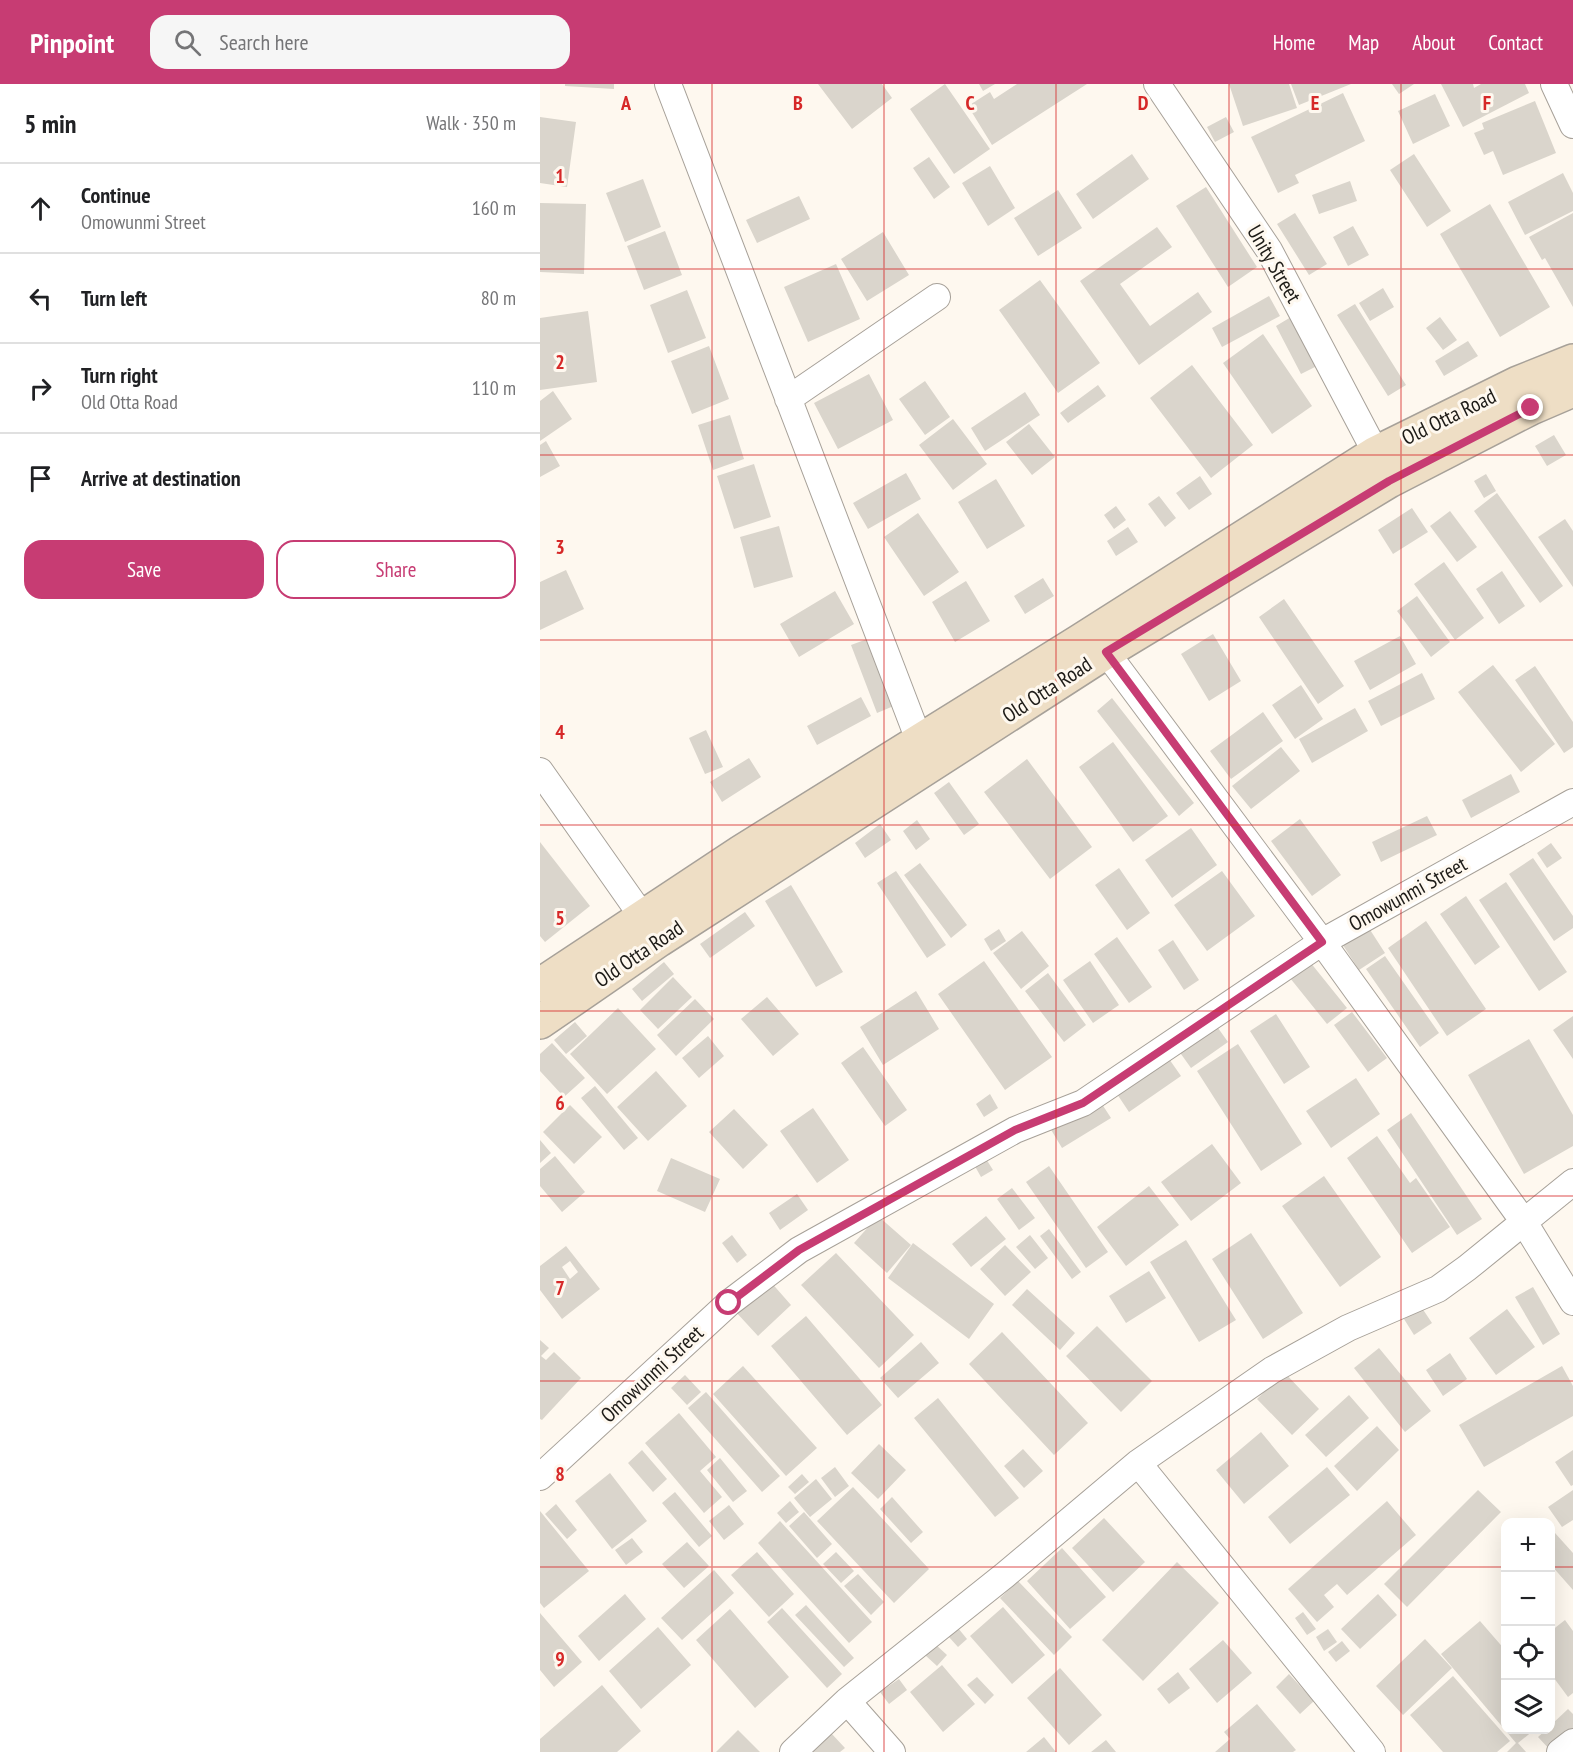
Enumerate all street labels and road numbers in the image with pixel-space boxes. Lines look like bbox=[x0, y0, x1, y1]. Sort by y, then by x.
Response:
street label: Unity Street bbox=[1241, 220, 1308, 308]
street label: Old Otta Road bbox=[1397, 382, 1500, 451]
street label: Old Otta Road bbox=[997, 651, 1097, 729]
street label: Omowunmi Street bbox=[1344, 850, 1472, 937]
street label: Old Otta Road bbox=[589, 914, 688, 993]
street label: Omowunmi Street bbox=[595, 1319, 709, 1428]

